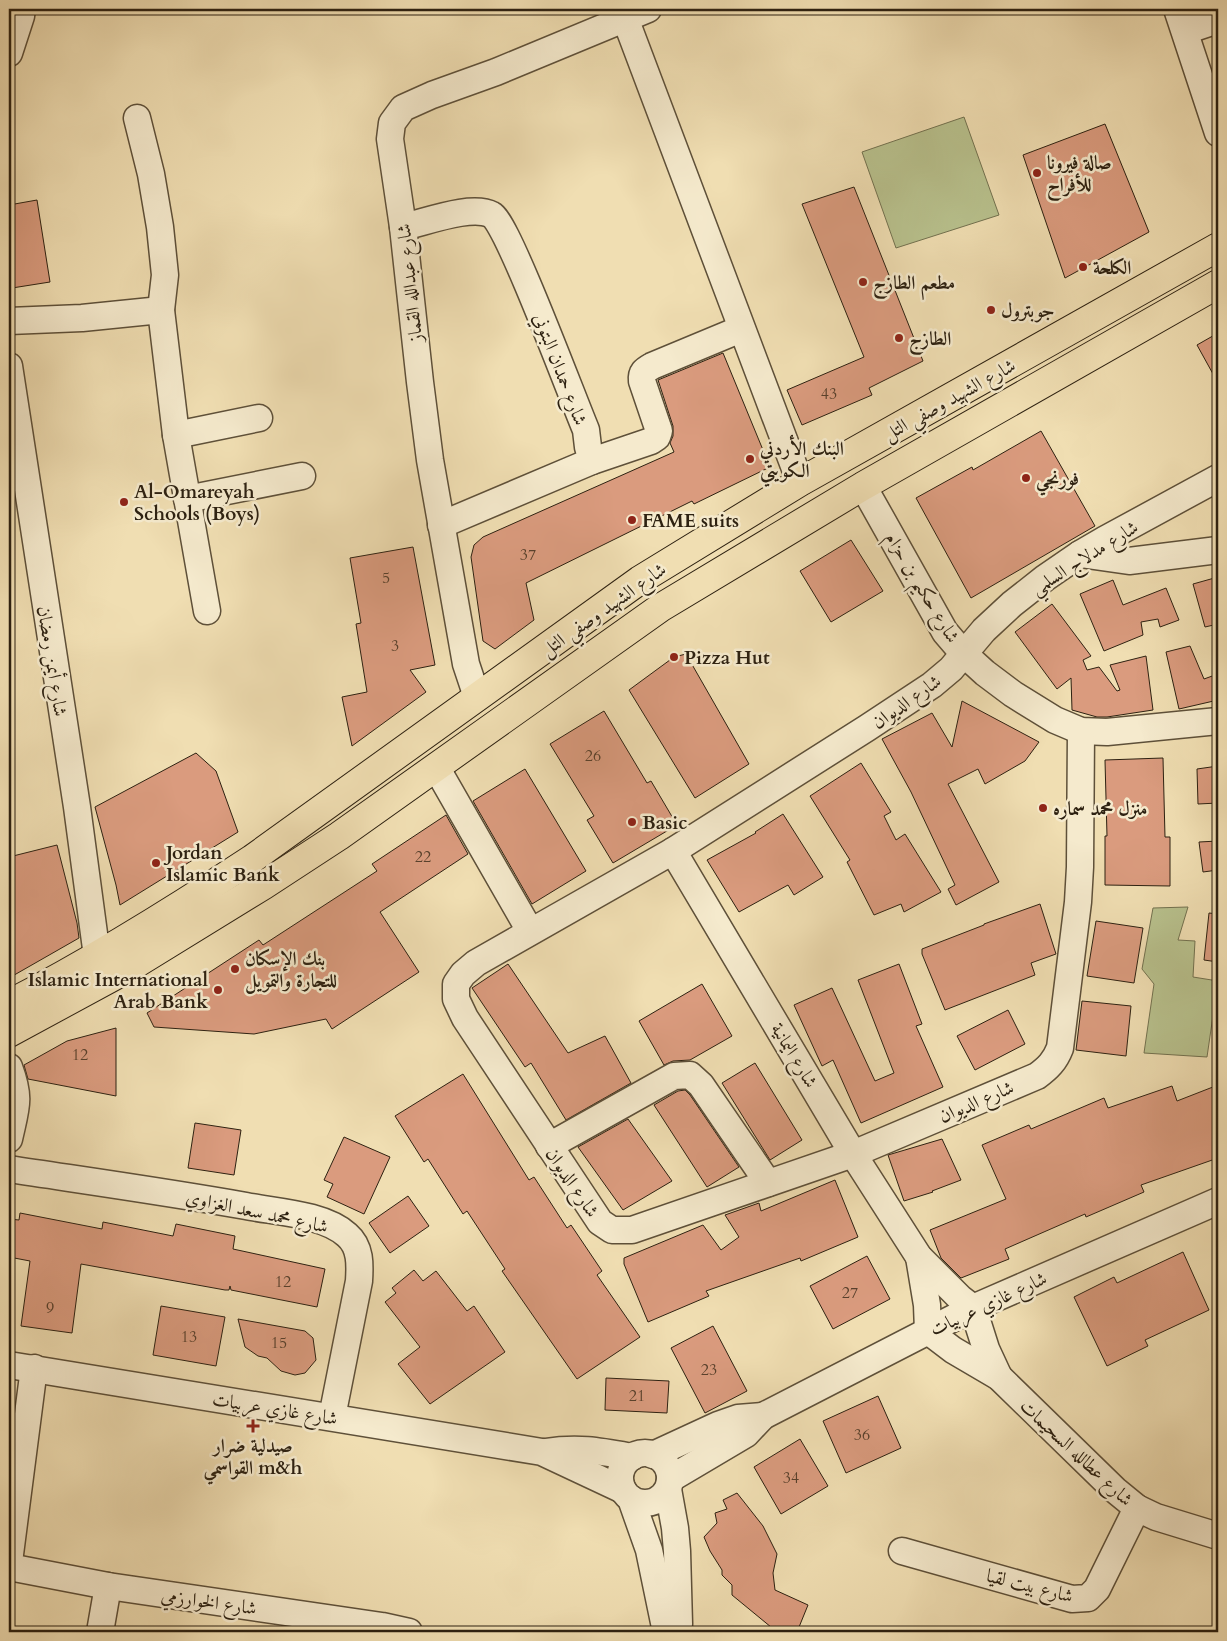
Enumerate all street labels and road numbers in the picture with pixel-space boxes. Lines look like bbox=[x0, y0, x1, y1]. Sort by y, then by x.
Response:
street label: شارع عبدالله القماز bbox=[391, 222, 431, 346]
street label: شارع حمدان البتوني bbox=[525, 310, 593, 430]
street label: شارع الشهيد وصفي التل bbox=[879, 353, 1023, 451]
street label: شارع مدلاج السلمي bbox=[1026, 514, 1146, 606]
street label: شارع حكيم بن حزام bbox=[874, 527, 966, 651]
street label: شارع الشهيد وصفي التل bbox=[536, 557, 674, 667]
street label: شارع أيمن رمضان bbox=[28, 604, 74, 719]
street label: شارع الديوان bbox=[867, 668, 948, 737]
street label: شارع اليمانية bbox=[763, 1018, 824, 1094]
street label: شارع الديوان bbox=[935, 1074, 1019, 1131]
street label: شارع الديوان bbox=[538, 1142, 605, 1224]
street label: شارع محمد سعد الغزاوي bbox=[183, 1184, 330, 1242]
street label: شارع غازي عربيات bbox=[926, 1265, 1052, 1344]
street label: شارع غازي عربيات bbox=[210, 1386, 339, 1434]
street label: شارع عطالله السحيمات bbox=[1013, 1393, 1139, 1514]
street label: شارع بيت لقيا bbox=[983, 1563, 1076, 1611]
street label: شارع الخوارزمي bbox=[159, 1582, 258, 1624]

